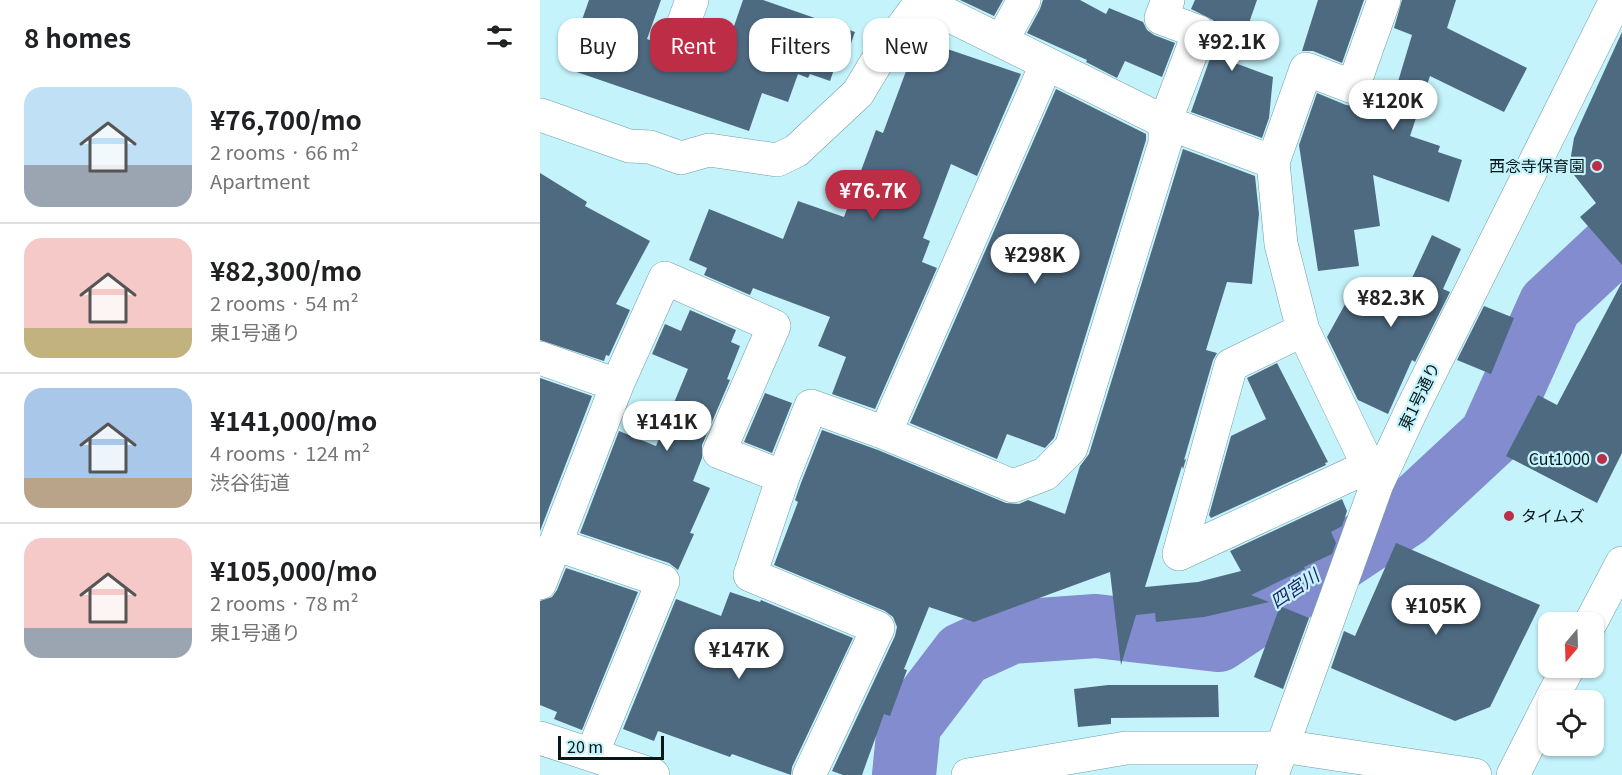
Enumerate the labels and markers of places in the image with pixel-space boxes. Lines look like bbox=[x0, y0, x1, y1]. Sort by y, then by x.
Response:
pin: ¥92.1K bbox=[1183, 21, 1281, 72]
pin: ¥120K bbox=[1351, 80, 1435, 131]
place label: 西念寺保育園 bbox=[1489, 153, 1585, 177]
marker: 西念寺保育園 bbox=[1590, 159, 1604, 173]
pin: ¥76.7K bbox=[824, 170, 922, 221]
pin: ¥298K bbox=[993, 234, 1077, 285]
pin: ¥82.3K bbox=[1342, 277, 1440, 328]
pin: ¥141K bbox=[625, 401, 709, 452]
place label: Cut1000 bbox=[1529, 446, 1590, 470]
marker: Cut1000 bbox=[1595, 452, 1609, 466]
place label: タイムズ bbox=[1521, 503, 1585, 527]
marker: タイムズ bbox=[1502, 509, 1516, 523]
pin: ¥105K bbox=[1394, 585, 1478, 636]
pin: ¥147K bbox=[697, 629, 781, 680]

